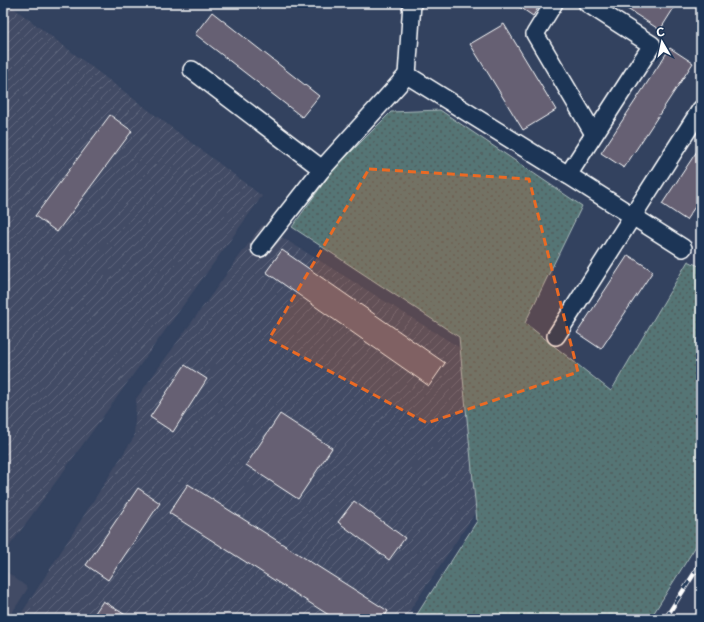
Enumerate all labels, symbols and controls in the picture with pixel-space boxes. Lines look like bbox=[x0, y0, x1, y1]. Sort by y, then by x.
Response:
north arrow bbox=[642, 22, 682, 62]
text: С bbox=[655, 23, 666, 41]

